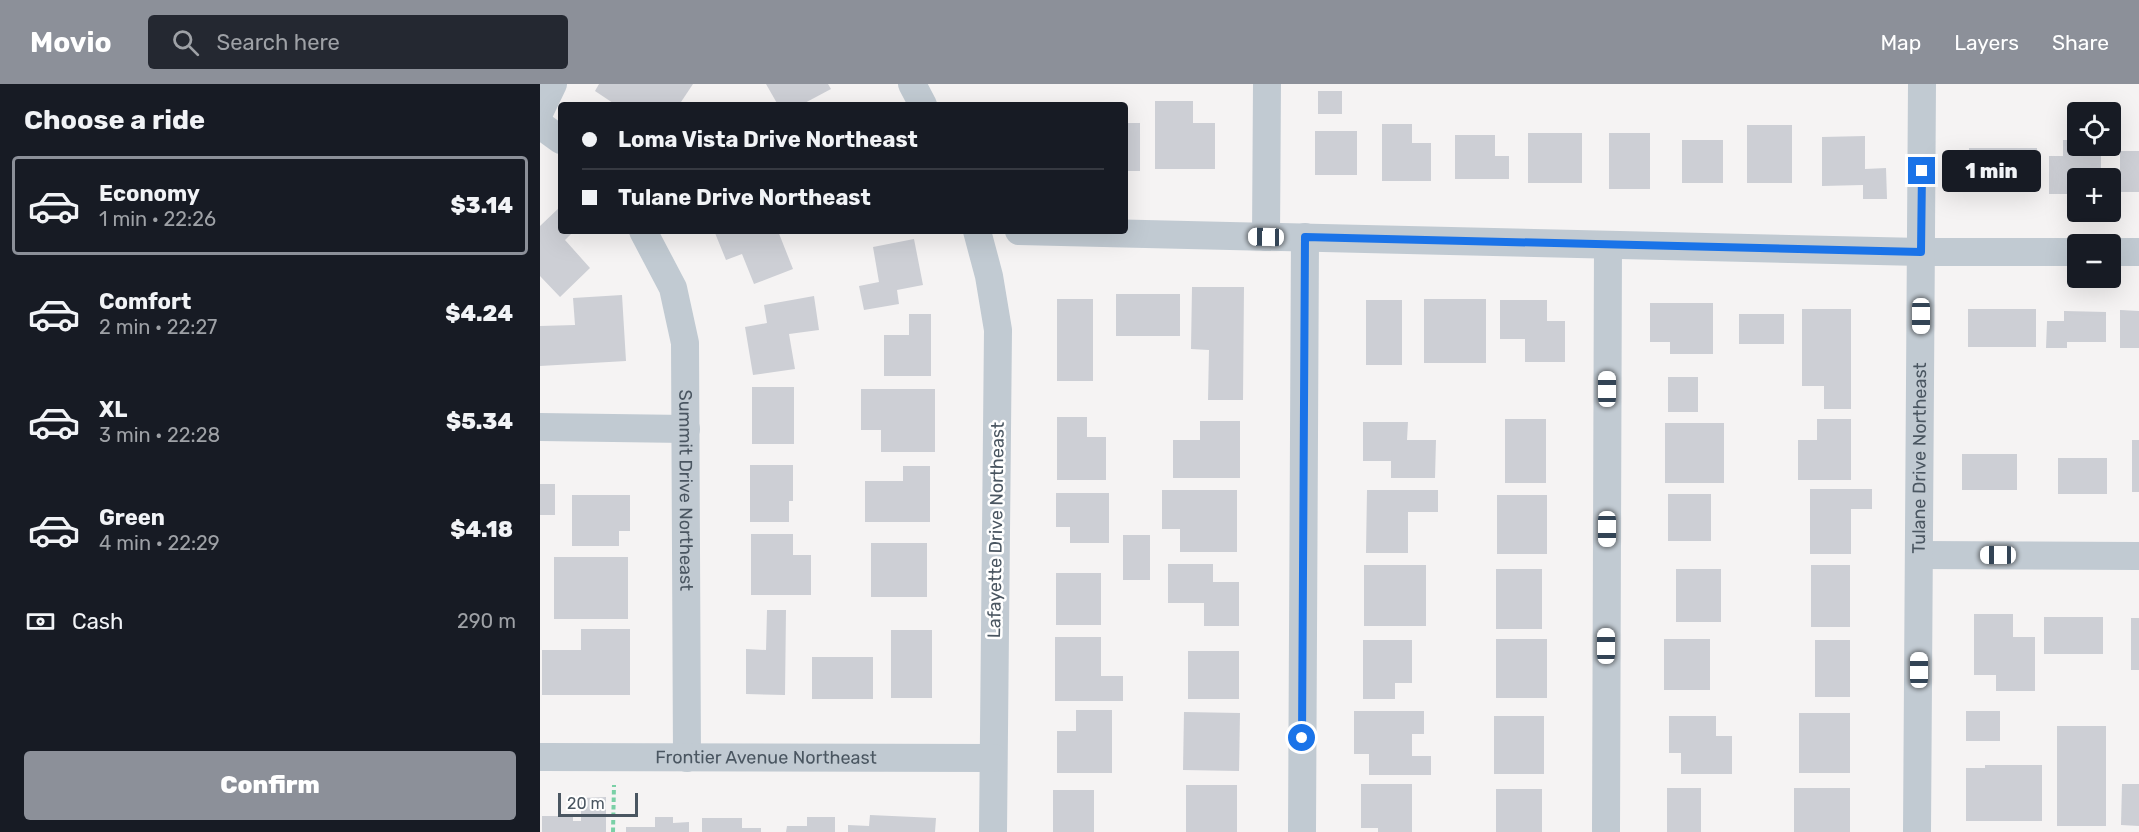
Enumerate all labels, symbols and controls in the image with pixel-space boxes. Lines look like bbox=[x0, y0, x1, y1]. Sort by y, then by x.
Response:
search box bbox=[148, 15, 568, 69]
text: Movio bbox=[30, 26, 112, 59]
icon: search bbox=[169, 26, 202, 59]
text: Search here bbox=[217, 29, 340, 56]
text: Map bbox=[1880, 30, 1921, 55]
text: Layers bbox=[1954, 30, 2019, 55]
text: Share bbox=[2052, 30, 2109, 55]
map controls bbox=[2067, 102, 2121, 288]
button: locate bbox=[2067, 102, 2121, 156]
text: Choose a ride bbox=[24, 104, 205, 136]
text: Loma Vista Drive Northeast bbox=[618, 126, 918, 153]
callout: 1 min bbox=[1943, 150, 2042, 192]
route end bbox=[1908, 157, 1935, 184]
text: 1 min bbox=[1965, 159, 2018, 183]
button: + bbox=[2067, 168, 2121, 222]
icon: car bbox=[27, 179, 81, 233]
text: Economy bbox=[99, 180, 200, 207]
text: Tulane Drive Northeast bbox=[618, 184, 871, 211]
text: $3.14 bbox=[450, 192, 513, 219]
text: 1 min · 22:26 bbox=[99, 207, 216, 231]
car bbox=[1248, 228, 1284, 246]
button: − bbox=[2067, 234, 2121, 288]
icon: car bbox=[27, 287, 81, 341]
text: Comfort bbox=[99, 288, 191, 315]
car bbox=[1912, 298, 1930, 334]
text: $4.24 bbox=[445, 300, 513, 327]
text: 2 min · 22:27 bbox=[99, 315, 217, 339]
street label: Tulane Drive Northeast bbox=[1908, 362, 1931, 554]
car bbox=[1598, 371, 1616, 407]
street label: Summit Drive Northeast bbox=[674, 389, 697, 591]
icon: car bbox=[27, 395, 81, 449]
text: XL bbox=[99, 396, 127, 423]
text: $5.34 bbox=[446, 408, 513, 435]
street label: Lafayette Drive Northeast bbox=[983, 422, 1009, 638]
text: 3 min · 22:28 bbox=[99, 423, 220, 447]
icon: car bbox=[27, 503, 81, 557]
text: Green bbox=[99, 504, 165, 531]
car bbox=[1598, 511, 1616, 547]
text: $4.18 bbox=[450, 516, 513, 543]
text: 4 min · 22:29 bbox=[99, 531, 220, 555]
car bbox=[1980, 546, 2016, 564]
icon: cash bbox=[24, 605, 57, 638]
text: Cash bbox=[72, 608, 123, 635]
text: 290 m bbox=[457, 609, 516, 633]
car bbox=[1597, 628, 1615, 664]
car bbox=[1910, 652, 1928, 688]
route start bbox=[1288, 724, 1315, 751]
street label: Frontier Avenue Northeast bbox=[655, 746, 877, 769]
button: Confirm bbox=[24, 751, 516, 820]
scale bar bbox=[558, 790, 638, 818]
text: 20 m bbox=[567, 794, 605, 813]

